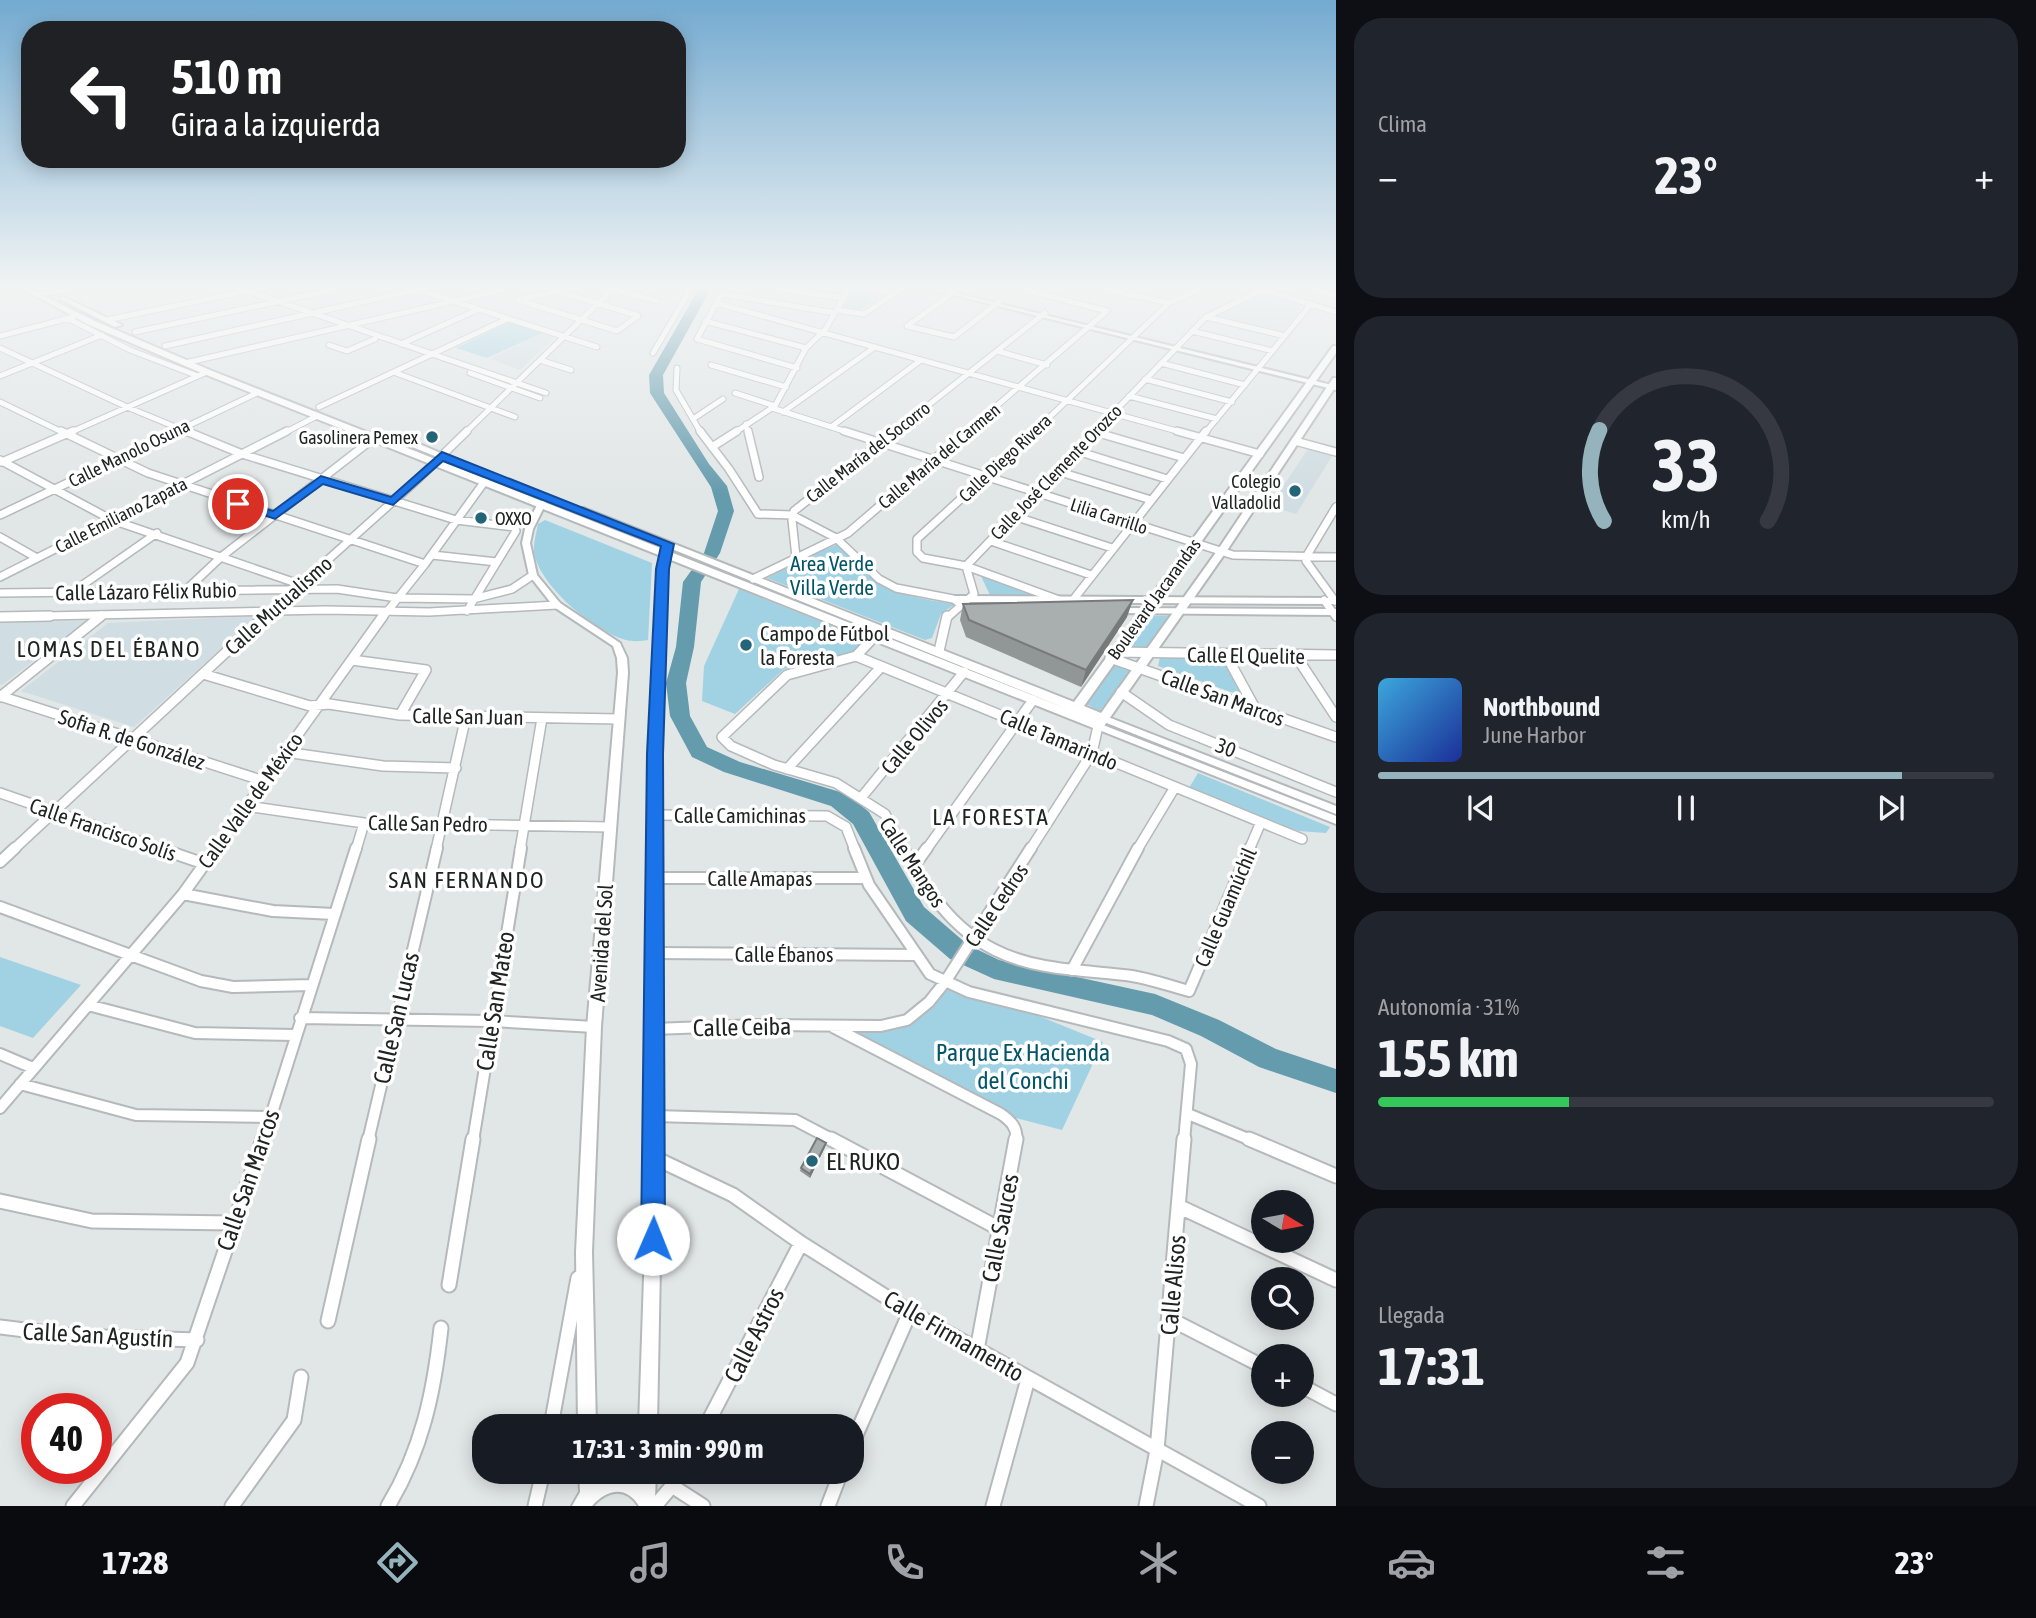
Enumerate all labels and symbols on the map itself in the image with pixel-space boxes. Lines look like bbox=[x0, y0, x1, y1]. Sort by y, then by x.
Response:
street label: Calle María del Socorro bbox=[802, 397, 934, 507]
street label: Calle María del Carmen bbox=[874, 399, 1004, 513]
street label: Calle José Clemente Orozco bbox=[986, 400, 1126, 544]
street label: Calle Diego Rivera bbox=[954, 410, 1056, 506]
street label: Calle Manolo Osuna bbox=[65, 415, 193, 491]
place label: Gasolinera Pemex bbox=[299, 427, 418, 448]
marker: Gasolinera Pemex bbox=[424, 429, 440, 445]
place label: Colegio Valladolid bbox=[1212, 471, 1281, 513]
street label: Calle Emiliano Zapata bbox=[52, 473, 190, 557]
pin bbox=[208, 474, 268, 534]
marker: Colegio Valladolid bbox=[1287, 483, 1303, 499]
street label: Lilia Carrillo bbox=[1068, 494, 1150, 538]
place label: OXXO bbox=[495, 508, 532, 529]
marker: OXXO bbox=[473, 510, 489, 526]
street label: Boulevard Jacarandas bbox=[1103, 534, 1205, 664]
street label: Calle Mutualismo bbox=[220, 551, 336, 659]
park label: Area Verde Villa Verde bbox=[790, 551, 874, 599]
street label: Calle Lázaro Félix Rubio bbox=[55, 577, 237, 605]
place label: Campo de Fútbol la Foresta bbox=[760, 621, 890, 669]
district label: LOMAS DEL ÉBANO bbox=[16, 636, 202, 662]
marker: Campo de Fútbol la Foresta bbox=[738, 637, 754, 653]
street label: Calle El Quelite bbox=[1187, 642, 1305, 668]
street label: Calle San Marcos bbox=[1158, 664, 1288, 730]
street label: Calle Olivos bbox=[876, 693, 952, 779]
street label: Calle San Juan bbox=[412, 703, 524, 729]
street label: Calle Tamarindo bbox=[996, 703, 1122, 775]
street label: Sofia R. de González bbox=[56, 704, 209, 774]
street label: Calle Valle de México bbox=[193, 727, 307, 873]
street label: 30 bbox=[1212, 732, 1240, 762]
street label: Calle Francisco Solís bbox=[27, 793, 179, 865]
street label: Calle Camichinas bbox=[674, 803, 806, 827]
district label: LA FORESTA bbox=[932, 804, 1050, 830]
street label: Calle San Pedro bbox=[368, 810, 488, 836]
street label: Calle Mangos bbox=[875, 812, 951, 912]
street label: Calle Guamúchil bbox=[1189, 843, 1261, 970]
street label: Calle Cedros bbox=[960, 859, 1032, 951]
street label: Calle Amapas bbox=[708, 866, 812, 890]
district label: SAN FERNANDO bbox=[389, 867, 545, 893]
street label: Avenida del Sol bbox=[585, 883, 617, 1003]
street label: Calle San Mateo bbox=[471, 929, 519, 1073]
street label: Calle Ébanos bbox=[735, 942, 833, 966]
street label: Calle San Lucas bbox=[368, 950, 424, 1086]
street label: Calle Ceiba bbox=[693, 1013, 791, 1041]
park label: Parque Ex Hacienda del Conchi bbox=[936, 1039, 1110, 1094]
street label: Calle San Marcos bbox=[211, 1106, 285, 1254]
place label: EL RUKO bbox=[826, 1148, 900, 1175]
marker: EL RUKO bbox=[804, 1153, 820, 1169]
street label: Calle Sauces bbox=[976, 1172, 1024, 1284]
north arrow bbox=[1251, 1190, 1314, 1253]
position arrow bbox=[616, 1202, 690, 1276]
street label: Calle Alisos bbox=[1155, 1234, 1191, 1336]
street label: Calle Astros bbox=[719, 1283, 789, 1387]
street label: Calle Firmamento bbox=[879, 1285, 1029, 1387]
street label: Calle San Agustín bbox=[22, 1318, 174, 1352]
speed limit sign: 40 bbox=[21, 1393, 112, 1484]

